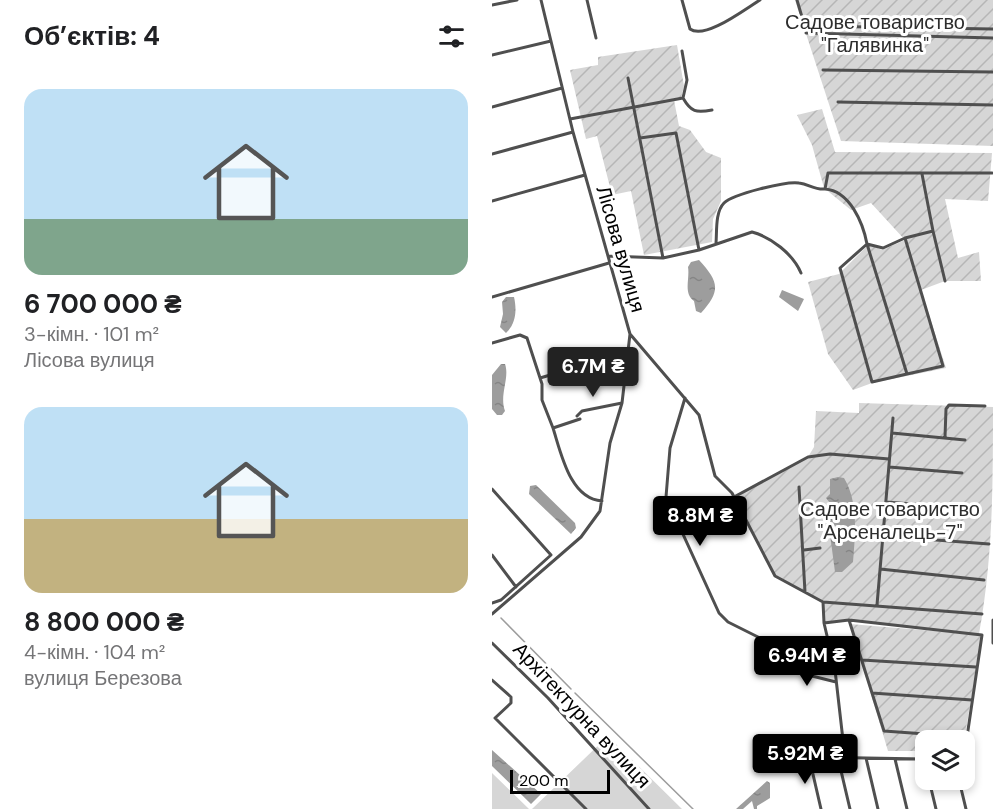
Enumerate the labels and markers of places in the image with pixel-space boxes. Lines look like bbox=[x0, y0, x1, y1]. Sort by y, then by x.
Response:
pin: 6.7M ₴ bbox=[544, 347, 642, 398]
pin: 8.8M ₴ bbox=[651, 496, 749, 547]
pin: 6.94M ₴ bbox=[752, 636, 862, 687]
pin: 5.92M ₴ bbox=[750, 734, 860, 785]

